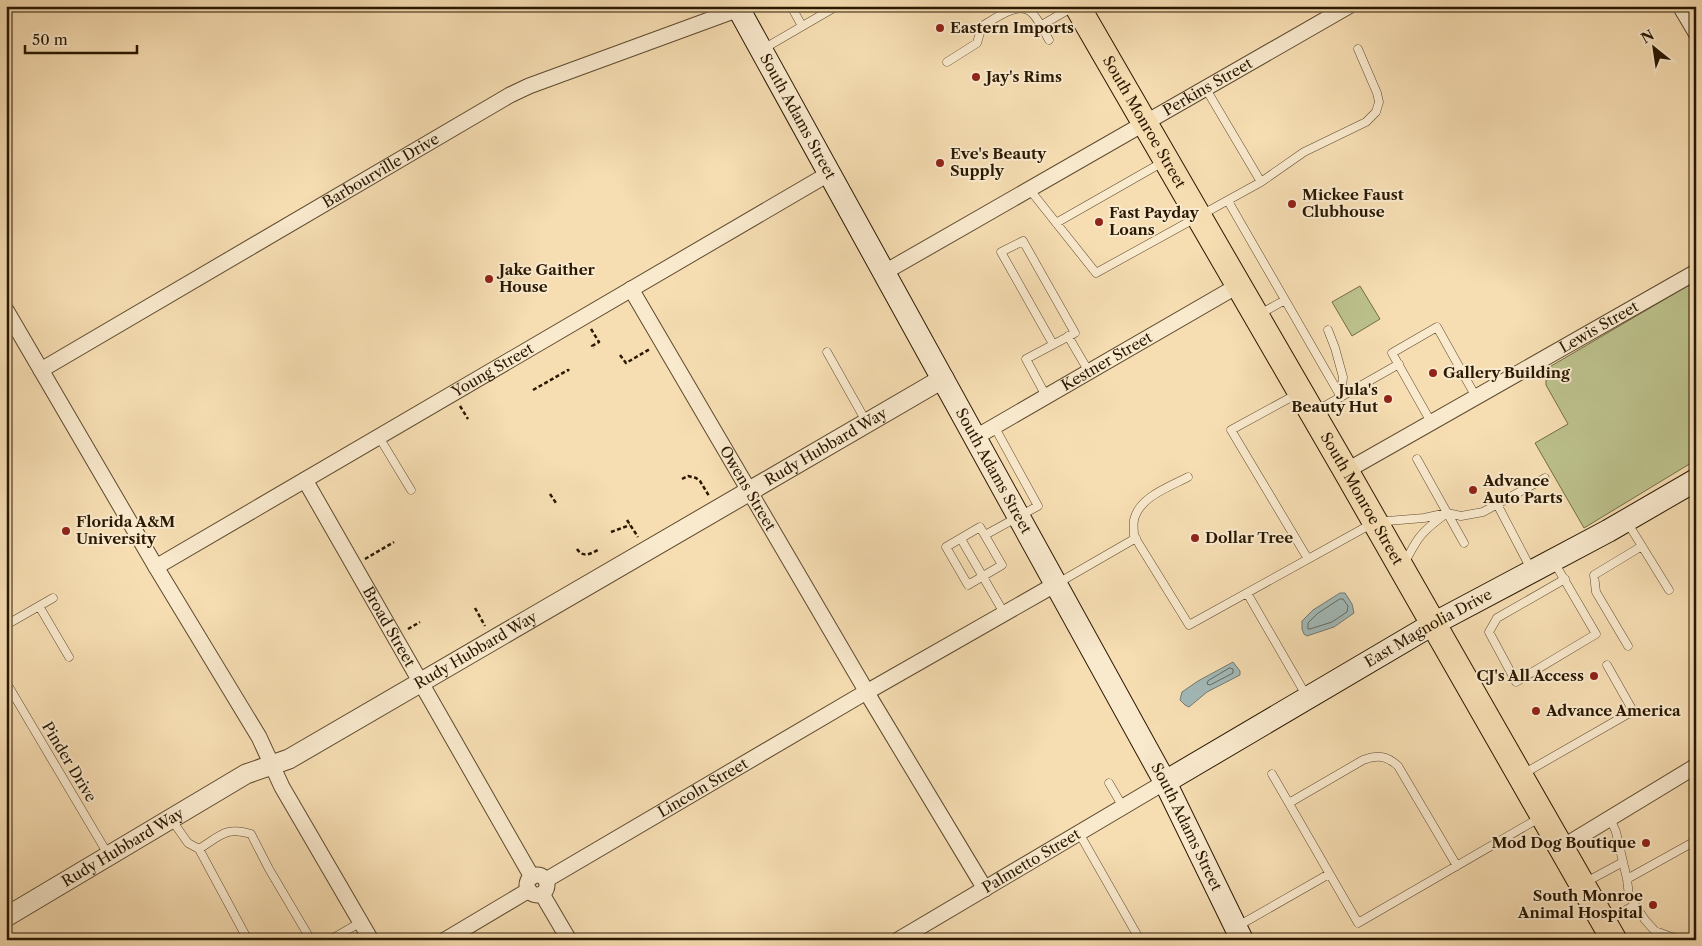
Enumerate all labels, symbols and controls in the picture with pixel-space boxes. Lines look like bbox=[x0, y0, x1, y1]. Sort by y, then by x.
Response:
place label: Eastern Imports bbox=[950, 18, 1074, 37]
scale bar bbox=[25, 22, 138, 54]
marker: Eastern Imports bbox=[934, 22, 946, 34]
north arrow bbox=[1630, 22, 1680, 72]
text: N bbox=[1638, 26, 1657, 48]
text: 50 m bbox=[32, 30, 68, 49]
street label: South Adams Street bbox=[756, 50, 841, 183]
street label: South Monroe Street bbox=[1099, 52, 1191, 192]
street label: Perkins Street bbox=[1159, 53, 1256, 120]
place label: Jay's Rims bbox=[983, 67, 1062, 86]
marker: Jay's Rims bbox=[970, 71, 982, 83]
street label: Barbourville Drive bbox=[319, 129, 442, 212]
place label: Eve's Beauty Supply bbox=[950, 144, 1047, 180]
marker: Eve's Beauty Supply bbox=[934, 157, 946, 169]
place label: Mickee Faust Clubhouse bbox=[1302, 185, 1404, 221]
marker: Mickee Faust Clubhouse bbox=[1286, 198, 1298, 210]
place label: Fast Payday Loans bbox=[1109, 203, 1199, 239]
marker: Fast Payday Loans bbox=[1093, 216, 1105, 228]
place label: Jake Gaither House bbox=[496, 260, 596, 296]
marker: Jake Gaither House bbox=[483, 273, 495, 285]
street label: Lewis Street bbox=[1556, 296, 1642, 357]
street label: Kestner Street bbox=[1058, 327, 1156, 395]
street label: Young Street bbox=[447, 338, 537, 401]
place label: Gallery Building bbox=[1443, 363, 1570, 382]
marker: Gallery Building bbox=[1427, 367, 1439, 379]
place label: Jula's Beauty Hut bbox=[1291, 380, 1378, 416]
marker: Jula's Beauty Hut bbox=[1382, 393, 1394, 405]
street label: Rudy Hubbard Way bbox=[761, 403, 891, 489]
street label: South Adams Street bbox=[952, 405, 1036, 537]
street label: South Monroe Street bbox=[1317, 429, 1408, 569]
street label: Owens Street bbox=[716, 442, 781, 535]
place label: Advance Auto Parts bbox=[1482, 471, 1563, 507]
marker: Advance Auto Parts bbox=[1467, 484, 1479, 496]
place label: Florida A&M University bbox=[76, 512, 175, 548]
marker: Florida A&M University bbox=[60, 525, 72, 537]
place label: Dollar Tree bbox=[1205, 528, 1293, 547]
marker: Dollar Tree bbox=[1189, 532, 1201, 544]
street label: Broad Street bbox=[359, 583, 420, 671]
street label: East Magnolia Drive bbox=[1361, 584, 1495, 671]
street label: Rudy Hubbard Way bbox=[411, 607, 541, 693]
place label: CJ's All Access bbox=[1476, 666, 1584, 685]
marker: CJ's All Access bbox=[1588, 670, 1600, 682]
place label: Advance America bbox=[1545, 701, 1681, 720]
marker: Advance America bbox=[1530, 705, 1542, 717]
street label: Pinder Drive bbox=[38, 718, 101, 805]
street label: Lincoln Street bbox=[654, 753, 752, 821]
street label: South Adams Street bbox=[1147, 759, 1227, 895]
street label: Rudy Hubbard Way bbox=[58, 803, 188, 891]
street label: Palmetto Street bbox=[979, 824, 1084, 897]
place label: Mod Dog Boutique bbox=[1491, 833, 1636, 852]
marker: Mod Dog Boutique bbox=[1640, 837, 1652, 849]
place label: South Monroe Animal Hospital bbox=[1517, 886, 1643, 922]
marker: South Monroe Animal Hospital bbox=[1647, 899, 1659, 911]

